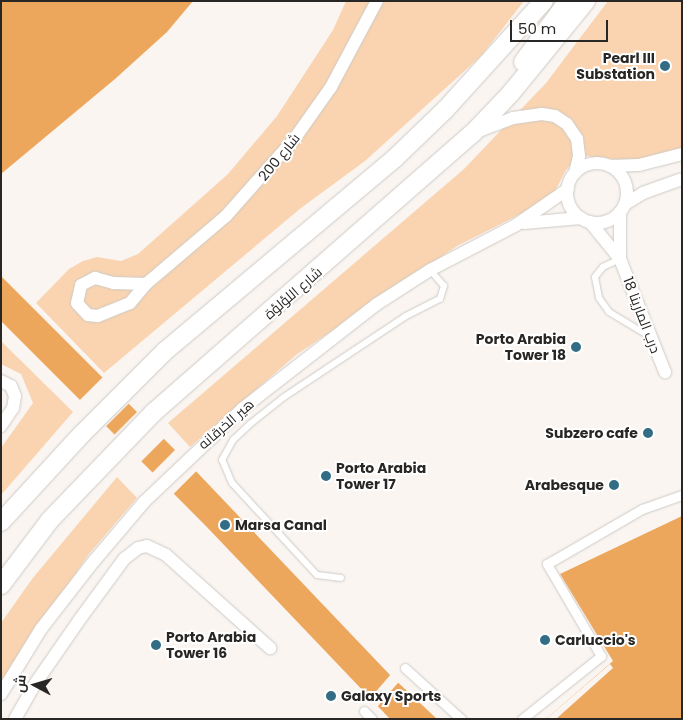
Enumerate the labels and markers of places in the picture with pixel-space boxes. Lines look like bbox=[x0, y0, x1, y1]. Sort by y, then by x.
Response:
place label: Pearl III Substation bbox=[576, 50, 655, 82]
marker: Pearl III Substation bbox=[659, 60, 671, 72]
place label: Porto Arabia Tower 18 bbox=[476, 331, 566, 364]
marker: Porto Arabia Tower 18 bbox=[570, 341, 582, 353]
place label: Subzero cafe bbox=[545, 425, 638, 441]
marker: Subzero cafe bbox=[642, 427, 654, 439]
place label: Porto Arabia Tower 17 bbox=[336, 460, 426, 492]
marker: Porto Arabia Tower 17 bbox=[320, 470, 332, 482]
place label: Arabesque bbox=[525, 477, 604, 493]
marker: Arabesque bbox=[608, 479, 620, 491]
place label: Marsa Canal bbox=[235, 517, 327, 533]
marker: Marsa Canal bbox=[219, 519, 231, 531]
place label: Porto Arabia Tower 16 bbox=[166, 629, 256, 662]
place label: Carluccio's bbox=[555, 632, 636, 648]
marker: Carluccio's bbox=[539, 634, 551, 646]
marker: Porto Arabia Tower 16 bbox=[150, 639, 162, 651]
place label: Galaxy Sports bbox=[341, 688, 441, 704]
marker: Galaxy Sports bbox=[325, 690, 337, 702]

